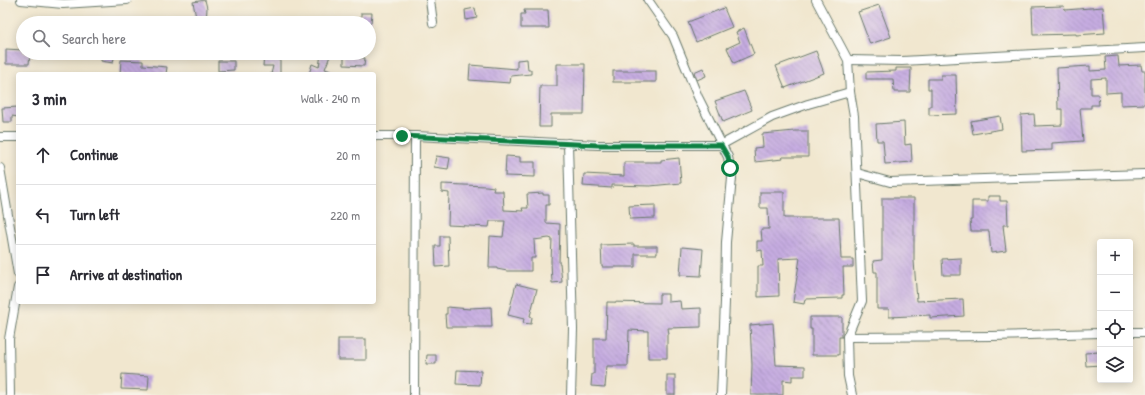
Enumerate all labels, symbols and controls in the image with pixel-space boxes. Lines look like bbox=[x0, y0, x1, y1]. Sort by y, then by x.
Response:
search box bbox=[16, 16, 376, 60]
icon: search bbox=[30, 27, 52, 49]
text: Search here bbox=[62, 28, 126, 49]
text: 3 min bbox=[32, 87, 67, 110]
text: Walk · 240 m bbox=[301, 89, 360, 107]
route end bbox=[393, 127, 411, 145]
icon: ahead bbox=[32, 144, 54, 166]
text: Continue bbox=[70, 144, 118, 165]
text: 20 m bbox=[336, 146, 360, 164]
route start bbox=[721, 159, 739, 177]
icon: left bbox=[32, 204, 54, 226]
text: Turn left bbox=[70, 204, 120, 225]
text: 220 m bbox=[330, 206, 360, 224]
map controls bbox=[1097, 239, 1133, 383]
button: + bbox=[1097, 239, 1133, 275]
icon: arrive bbox=[32, 264, 54, 286]
text: Arrive at destination bbox=[70, 264, 182, 285]
button: − bbox=[1097, 275, 1133, 311]
button: locate bbox=[1097, 311, 1133, 347]
button: layers bbox=[1097, 347, 1133, 383]

